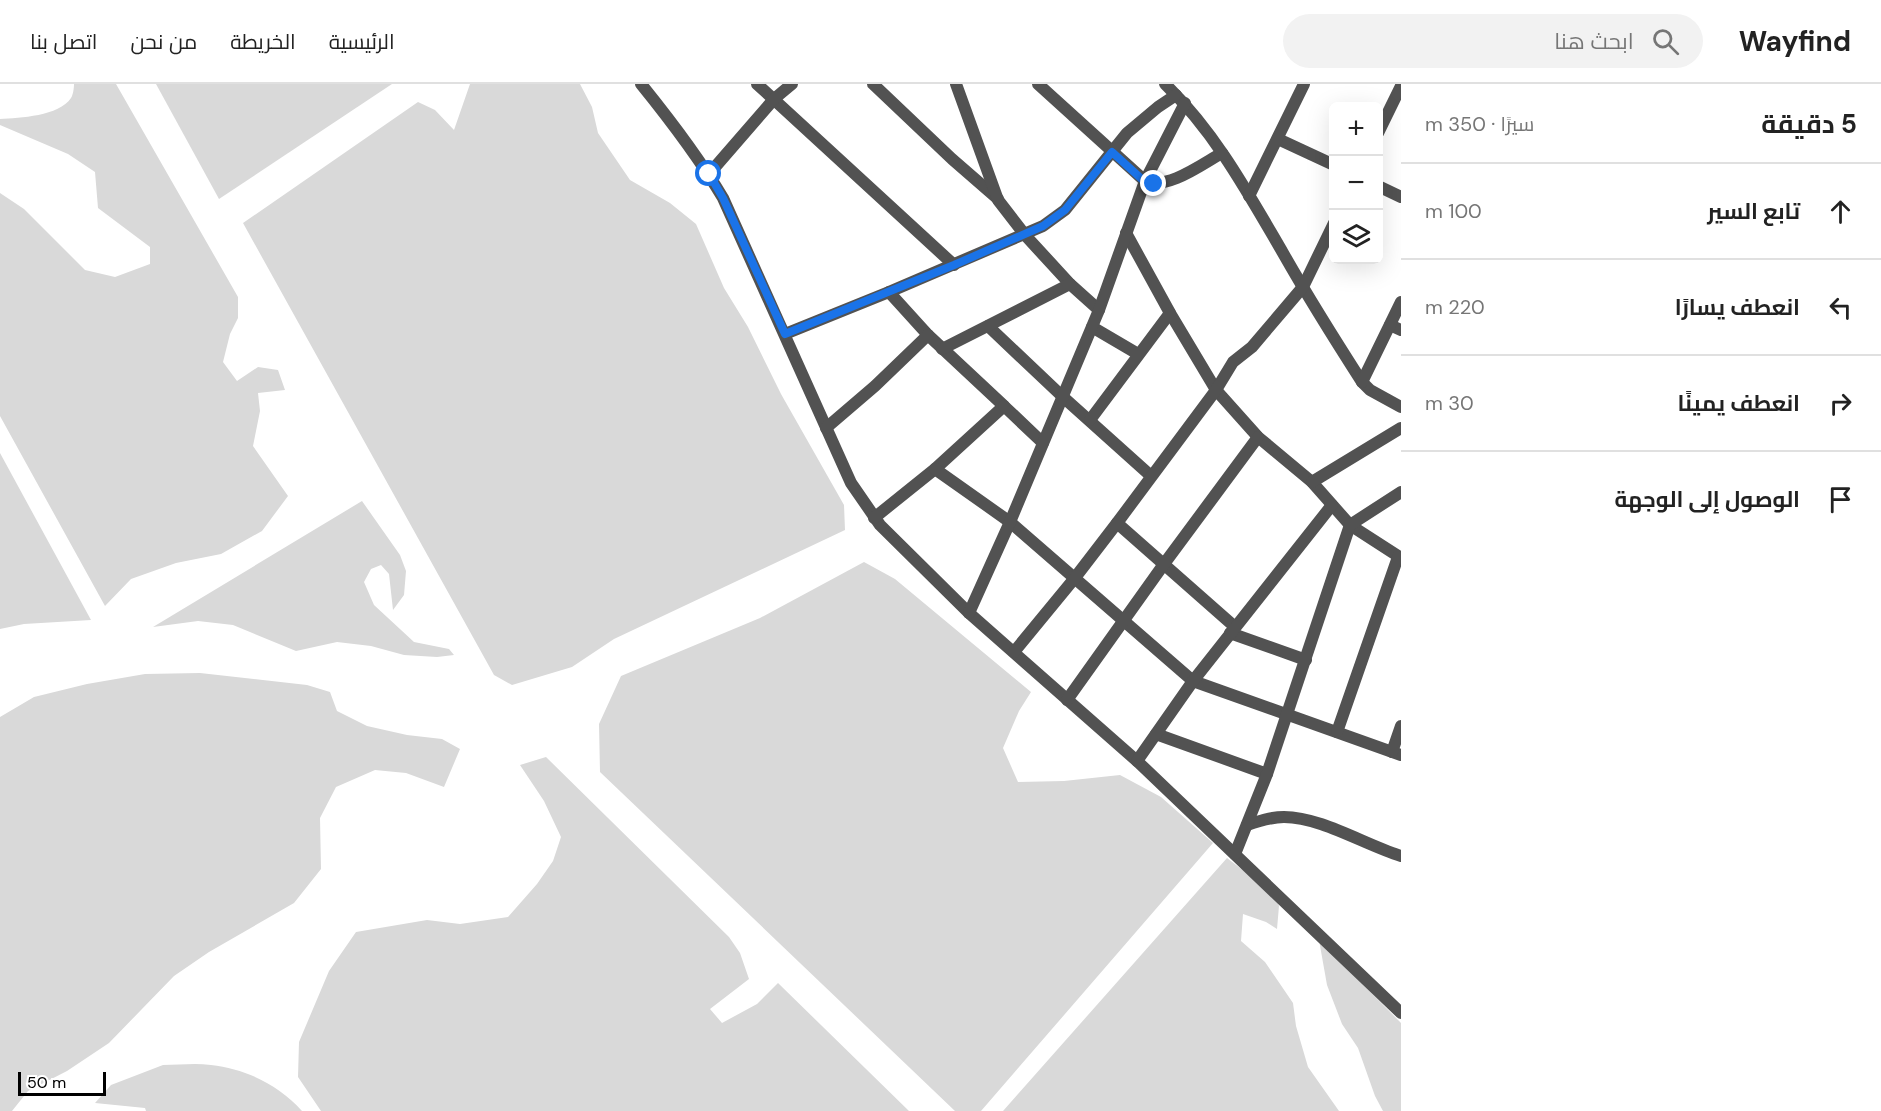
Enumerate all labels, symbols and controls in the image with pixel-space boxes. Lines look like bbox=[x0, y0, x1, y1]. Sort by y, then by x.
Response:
search box bbox=[1283, 14, 1703, 68]
text: Wayfind bbox=[1739, 23, 1851, 60]
icon: search bbox=[1649, 25, 1682, 58]
text: ابحث هنا bbox=[1554, 27, 1634, 56]
text: اتصل بنا bbox=[30, 28, 97, 56]
text: من نحن bbox=[130, 28, 197, 56]
text: الخريطة bbox=[230, 28, 296, 56]
text: الرئيسية bbox=[329, 28, 395, 56]
map controls bbox=[1329, 102, 1383, 264]
button: + bbox=[1329, 102, 1383, 156]
text: 5 دقيقة bbox=[1761, 107, 1857, 141]
text: سيرًا · 350 m bbox=[1425, 111, 1534, 137]
button: − bbox=[1329, 156, 1383, 210]
route start bbox=[695, 160, 721, 186]
route end bbox=[1140, 170, 1166, 196]
icon: ahead bbox=[1824, 195, 1857, 228]
text: تابع السير bbox=[1707, 197, 1800, 226]
text: 100 m bbox=[1425, 198, 1482, 224]
button: layers bbox=[1329, 210, 1383, 264]
icon: left bbox=[1824, 291, 1857, 324]
text: انعطف يسارًا bbox=[1675, 293, 1800, 322]
text: 220 m bbox=[1425, 294, 1485, 320]
icon: right bbox=[1824, 387, 1857, 420]
text: انعطف يمينًا bbox=[1678, 389, 1800, 418]
text: 30 m bbox=[1425, 390, 1474, 416]
icon: arrive bbox=[1824, 483, 1857, 516]
text: الوصول إلى الوجهة bbox=[1614, 485, 1800, 514]
scale bar bbox=[18, 1069, 106, 1096]
text: 50 m bbox=[27, 1072, 66, 1093]

